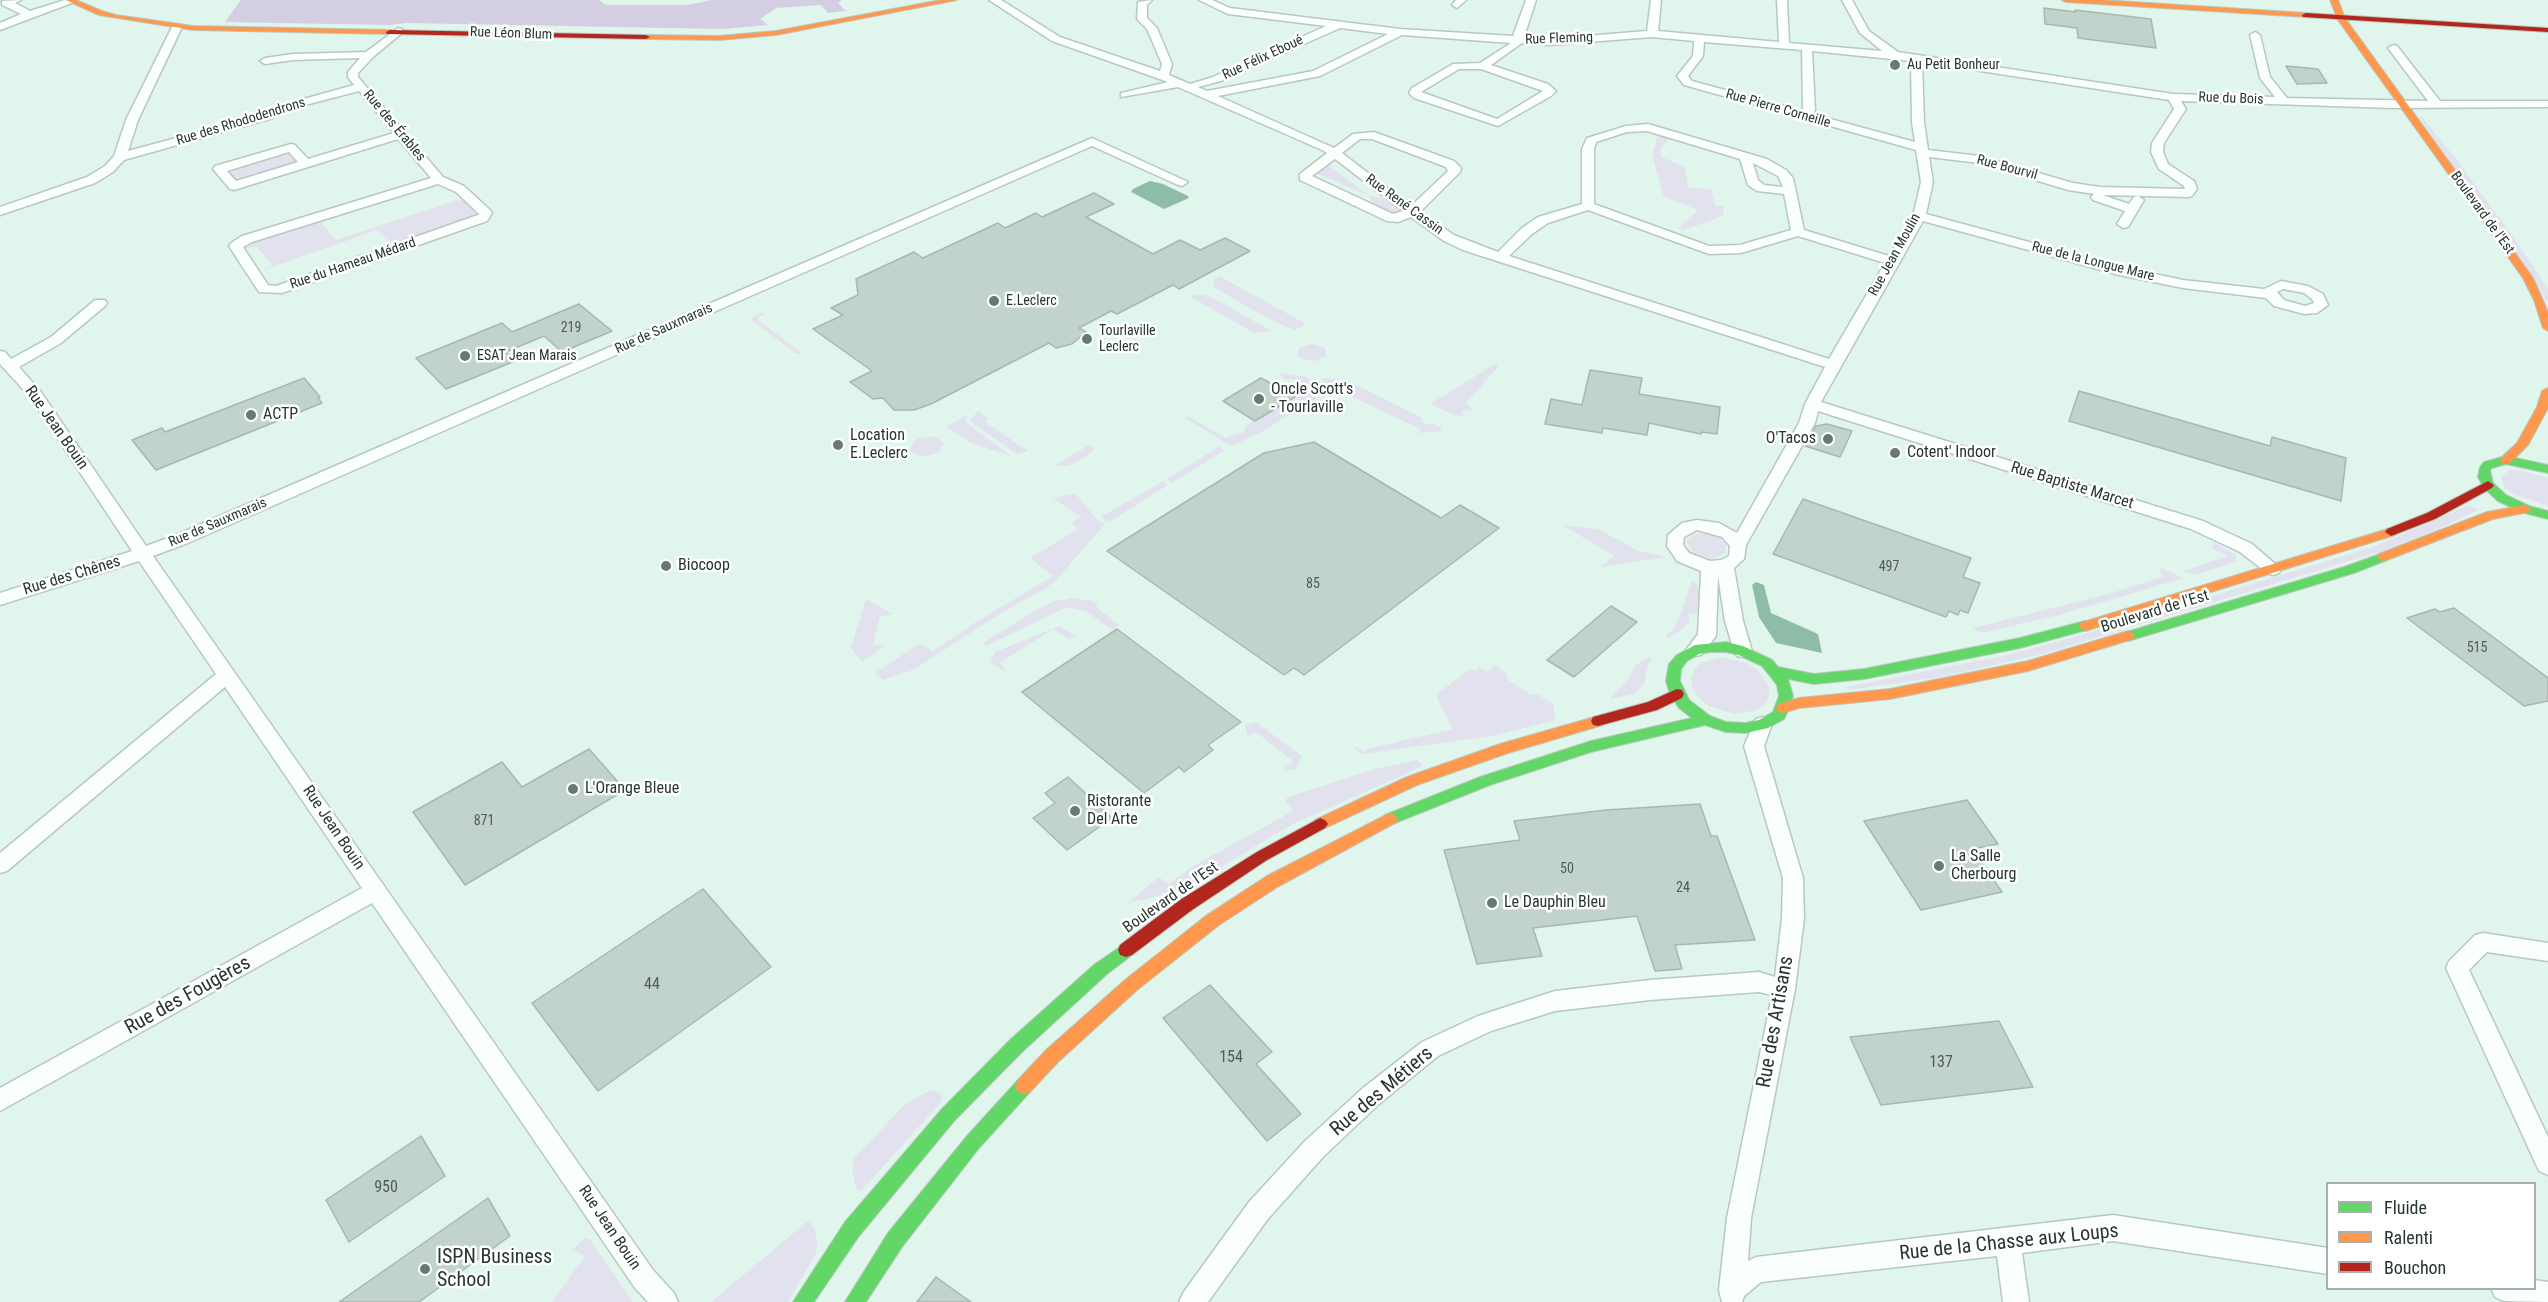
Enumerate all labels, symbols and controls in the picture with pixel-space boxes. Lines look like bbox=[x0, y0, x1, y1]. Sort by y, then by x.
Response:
street label: Rue Léon Blum bbox=[470, 24, 552, 44]
street label: Rue Fleming bbox=[1525, 29, 1593, 49]
street label: Rue Félix Eboué bbox=[1220, 32, 1306, 84]
place label: Au Petit Bonheur bbox=[1907, 57, 2000, 73]
marker: Au Petit Bonheur bbox=[1888, 58, 1902, 72]
street label: Rue Pierre Corneille bbox=[1724, 86, 1832, 132]
street label: Rue des Érables bbox=[359, 87, 429, 165]
street label: Rue du Bois bbox=[2198, 89, 2264, 109]
street label: Rue des Rhododendrons bbox=[175, 94, 307, 150]
street label: Rue Bourvil bbox=[1975, 152, 2039, 184]
street label: Boulevard de l'Est bbox=[2446, 168, 2518, 258]
street label: Rue René Cassin bbox=[1362, 171, 1446, 239]
street label: Rue Jean Moulin bbox=[1865, 211, 1925, 299]
street label: Rue du Hameau Médard bbox=[288, 235, 418, 293]
street label: Rue de la Longue Mare bbox=[2030, 239, 2156, 285]
place label: E.Leclerc bbox=[1006, 293, 1057, 309]
marker: E.Leclerc bbox=[987, 294, 1001, 308]
street label: Rue de Sauxmarais bbox=[613, 300, 715, 358]
house number: 219 bbox=[561, 320, 581, 336]
place label: Tourlaville Leclerc bbox=[1099, 323, 1156, 356]
marker: Tourlaville Leclerc bbox=[1080, 332, 1094, 346]
place label: ESAT Jean Marais bbox=[477, 348, 577, 364]
marker: ESAT Jean Marais bbox=[458, 349, 472, 363]
place label: Oncle Scott's - Tourlaville bbox=[1271, 380, 1353, 418]
street label: Rue Jean Bouin bbox=[20, 383, 92, 473]
marker: Oncle Scott's - Tourlaville bbox=[1252, 392, 1266, 406]
place label: ACTP bbox=[263, 405, 298, 425]
marker: ACTP bbox=[244, 408, 258, 422]
place label: Location E.Leclerc bbox=[850, 426, 908, 464]
place label: O'Tacos bbox=[1766, 429, 1816, 449]
marker: O'Tacos bbox=[1821, 432, 1835, 446]
marker: Location E.Leclerc bbox=[831, 438, 845, 452]
place label: Cotent' Indoor bbox=[1907, 443, 1996, 463]
marker: Cotent' Indoor bbox=[1888, 446, 1902, 460]
street label: Rue Baptiste Marcet bbox=[2008, 458, 2136, 514]
street label: Rue de Sauxmarais bbox=[166, 495, 270, 551]
street label: Rue des Chênes bbox=[21, 552, 123, 600]
place label: Biocoop bbox=[678, 556, 730, 576]
marker: Biocoop bbox=[659, 559, 673, 573]
house number: 497 bbox=[1879, 559, 1899, 575]
house number: 85 bbox=[1306, 576, 1320, 592]
street label: Boulevard de l'Est bbox=[2099, 586, 2211, 638]
house number: 515 bbox=[2467, 640, 2487, 656]
place label: L'Orange Bleue bbox=[585, 779, 679, 799]
street label: Rue Jean Bouin bbox=[298, 782, 368, 874]
marker: L'Orange Bleue bbox=[566, 782, 580, 796]
place label: Ristorante Del Arte bbox=[1087, 792, 1151, 830]
marker: Ristorante Del Arte bbox=[1068, 804, 1082, 818]
house number: 871 bbox=[474, 813, 494, 829]
place label: La Salle Cherbourg bbox=[1951, 847, 2016, 885]
street label: Boulevard de l'Est bbox=[1120, 858, 1222, 938]
marker: La Salle Cherbourg bbox=[1932, 859, 1946, 873]
house number: 50 bbox=[1560, 861, 1574, 877]
house number: 24 bbox=[1676, 880, 1690, 896]
place label: Le Dauphin Bleu bbox=[1504, 893, 1606, 913]
marker: Le Dauphin Bleu bbox=[1485, 896, 1499, 910]
street label: Rue des Fougères bbox=[121, 952, 255, 1040]
street label: Rue des Artisans bbox=[1753, 954, 1799, 1090]
house number: 44 bbox=[644, 975, 660, 995]
street label: Rue des Métiers bbox=[1326, 1042, 1438, 1142]
house number: 154 bbox=[1219, 1048, 1243, 1068]
house number: 137 bbox=[1929, 1053, 1953, 1073]
house number: 950 bbox=[374, 1178, 398, 1198]
street label: Rue Jean Bouin bbox=[574, 1182, 644, 1274]
legend bbox=[2326, 1182, 2536, 1290]
text: Fluide bbox=[2384, 1197, 2427, 1218]
street label: Rue de la Chasse aux Loups bbox=[1898, 1220, 2120, 1266]
text: Ralenti bbox=[2384, 1227, 2433, 1248]
place label: ISPN Business School bbox=[437, 1246, 552, 1293]
text: Bouchon bbox=[2384, 1257, 2446, 1278]
marker: ISPN Business School bbox=[418, 1262, 432, 1276]

